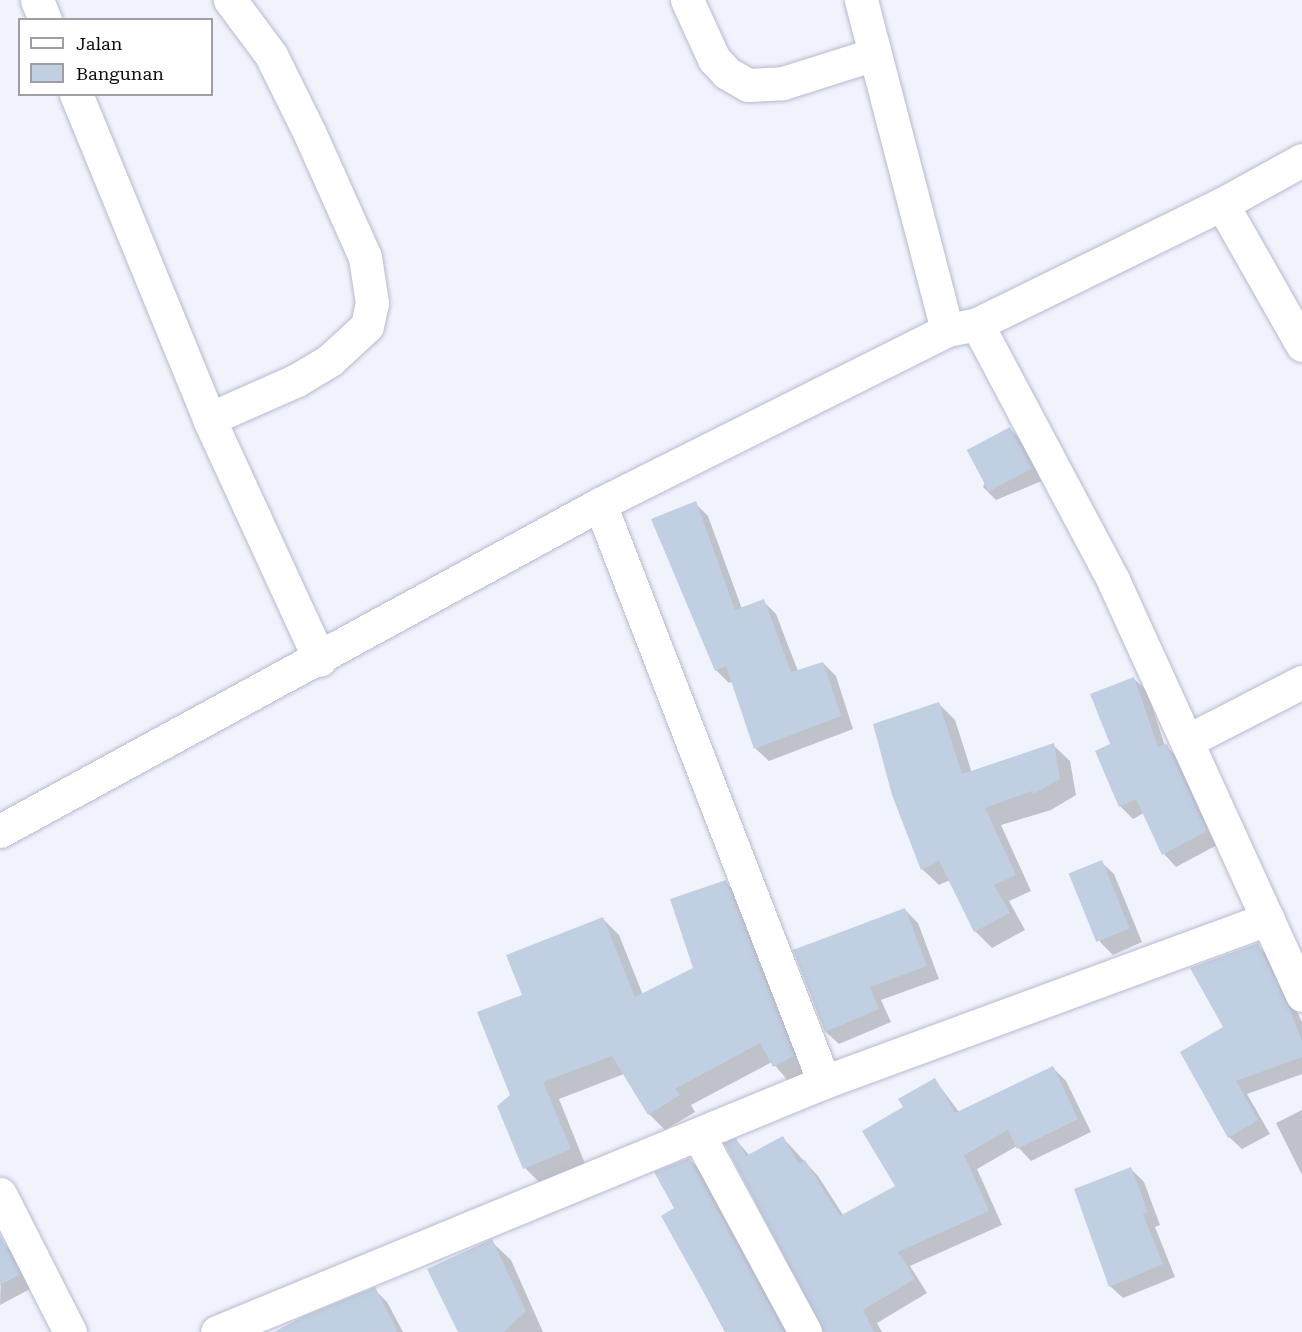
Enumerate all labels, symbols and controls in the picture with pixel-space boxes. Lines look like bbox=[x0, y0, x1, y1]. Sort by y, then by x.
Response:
legend bbox=[18, 18, 213, 96]
text: Jalan bbox=[76, 33, 122, 54]
text: Bangunan bbox=[76, 63, 164, 84]

